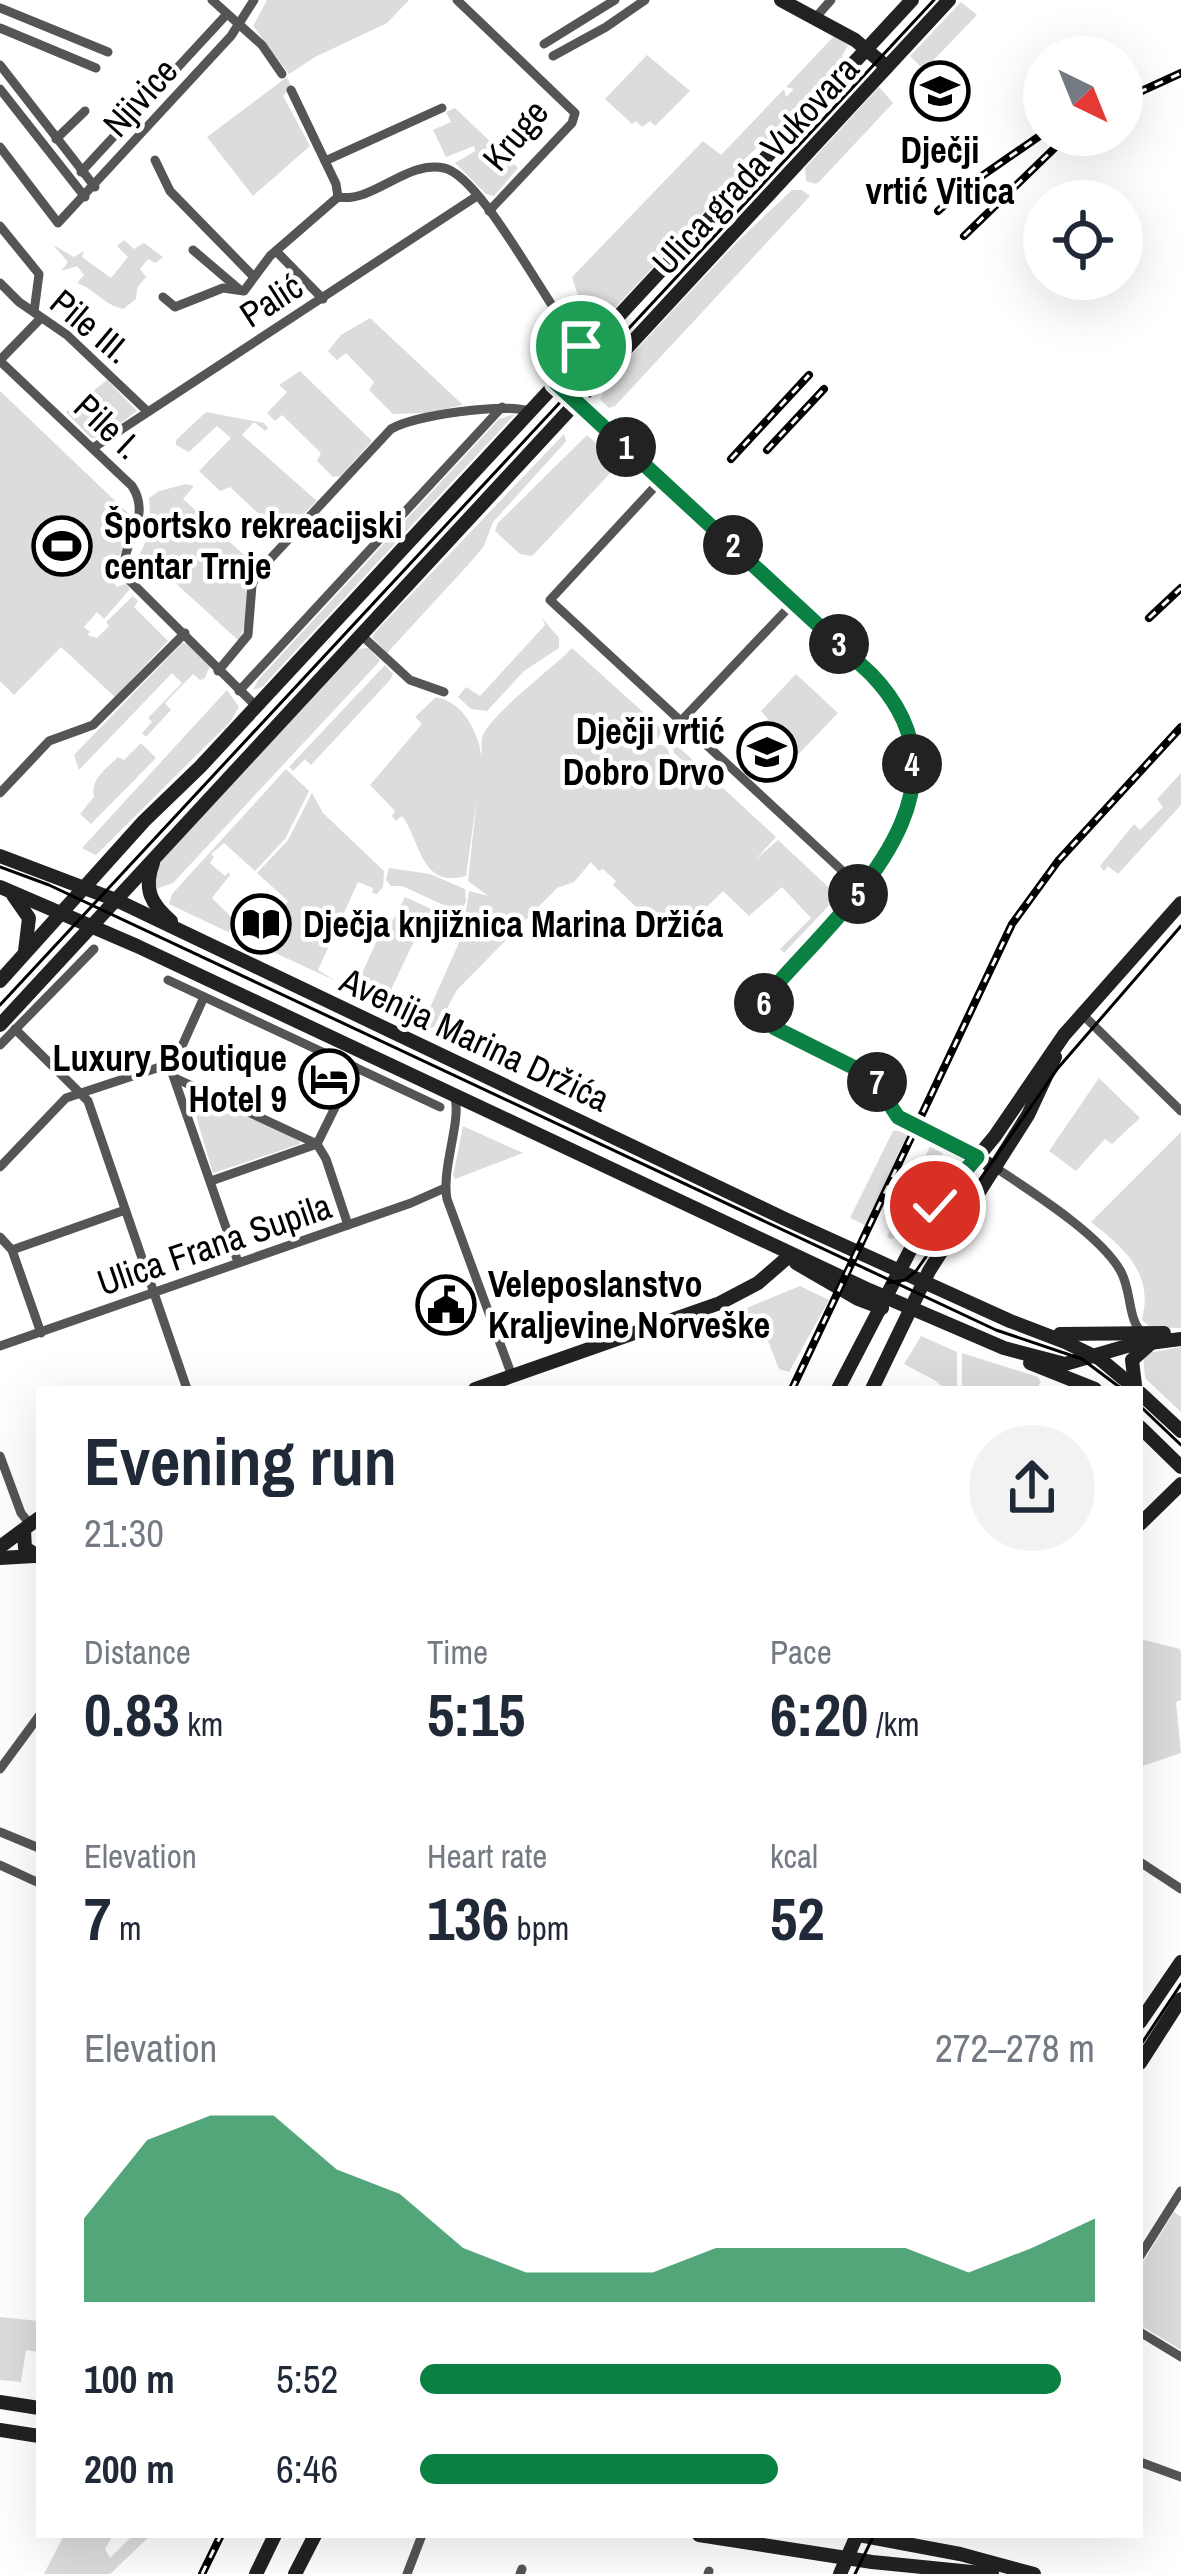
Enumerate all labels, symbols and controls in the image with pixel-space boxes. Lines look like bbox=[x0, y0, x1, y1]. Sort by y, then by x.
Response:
north arrow bbox=[1023, 36, 1143, 156]
map controls bbox=[1023, 36, 1143, 300]
street label: Ulica grada Vukovara bbox=[641, 45, 869, 285]
street label: Njivice bbox=[92, 47, 188, 147]
school or university icon: Dječji vrtić Vitica bbox=[909, 60, 971, 122]
street label: Kruge bbox=[471, 89, 559, 181]
place label: Dječji vrtić Vitica bbox=[866, 126, 1015, 215]
button: locate bbox=[1023, 180, 1143, 300]
street label: Palić bbox=[230, 262, 312, 338]
street label: Pile III. bbox=[40, 278, 142, 374]
pin bbox=[530, 295, 632, 397]
icon: arrive bbox=[548, 313, 614, 379]
street label: Pile I. bbox=[64, 383, 152, 469]
pin: 1 bbox=[596, 417, 656, 477]
text: 1 bbox=[618, 425, 634, 469]
place label: Športsko rekreacijski centar Trnje bbox=[104, 501, 403, 590]
sports icon: Športsko rekreacijski centar Trnje bbox=[31, 515, 93, 577]
pin: 2 bbox=[703, 515, 763, 575]
text: 2 bbox=[725, 523, 741, 567]
pin: 3 bbox=[809, 614, 869, 674]
text: 3 bbox=[831, 622, 847, 666]
place label: Dječji vrtić Dobro Drvo bbox=[563, 707, 725, 796]
school or university icon: Dječji vrtić Dobro Drvo bbox=[736, 721, 798, 783]
pin: 4 bbox=[882, 734, 942, 794]
text: 4 bbox=[904, 742, 920, 786]
pin: 5 bbox=[828, 864, 888, 924]
text: 5 bbox=[850, 872, 866, 916]
library icon: Dječja knjižnica Marina Držića bbox=[230, 893, 292, 955]
place label: Dječja knjižnica Marina Držića bbox=[303, 900, 724, 948]
street label: Avenija Marina Držića bbox=[332, 955, 617, 1122]
pin: 6 bbox=[734, 973, 794, 1033]
text: 6 bbox=[756, 981, 772, 1025]
place label: Luxury Boutique Hotel 9 bbox=[52, 1034, 287, 1123]
hotel icon: Luxury Boutique Hotel 9 bbox=[298, 1048, 360, 1110]
pin: 7 bbox=[847, 1052, 907, 1112]
text: 7 bbox=[869, 1060, 885, 1104]
pin bbox=[884, 1155, 986, 1257]
icon: check bbox=[902, 1173, 968, 1239]
street label: Ulica Frana Supila bbox=[91, 1182, 337, 1306]
place label: Veleposlanstvo Kraljevine Norveške bbox=[488, 1260, 770, 1349]
public building icon: Veleposlanstvo Kraljevine Norveške bbox=[415, 1274, 477, 1336]
text: Evening run bbox=[84, 1417, 397, 1506]
button: share bbox=[969, 1425, 1095, 1551]
text: 21:30 bbox=[84, 1507, 164, 1559]
text: Distance bbox=[84, 1630, 191, 1674]
text: Time bbox=[427, 1630, 488, 1674]
text: Pace bbox=[770, 1630, 832, 1674]
text: 0.83 bbox=[84, 1674, 180, 1755]
text: 5:15 bbox=[427, 1674, 525, 1755]
text: 6:20 bbox=[770, 1674, 868, 1755]
text: km bbox=[180, 1702, 223, 1746]
text: /km bbox=[868, 1702, 920, 1746]
text: Elevation bbox=[84, 1834, 197, 1878]
text: Heart rate bbox=[427, 1834, 547, 1878]
text: kcal bbox=[770, 1834, 818, 1878]
text: 7 bbox=[84, 1878, 111, 1959]
text: 136 bbox=[427, 1878, 509, 1959]
text: 52 bbox=[770, 1878, 825, 1959]
text: m bbox=[111, 1906, 141, 1950]
text: bpm bbox=[509, 1906, 569, 1950]
text: Elevation bbox=[84, 2022, 217, 2074]
text: 272–278 m bbox=[935, 2022, 1095, 2074]
text: 100 m bbox=[84, 2353, 175, 2405]
text: 5:52 bbox=[276, 2353, 338, 2405]
text: 200 m bbox=[84, 2443, 175, 2495]
text: 6:46 bbox=[276, 2443, 338, 2495]

